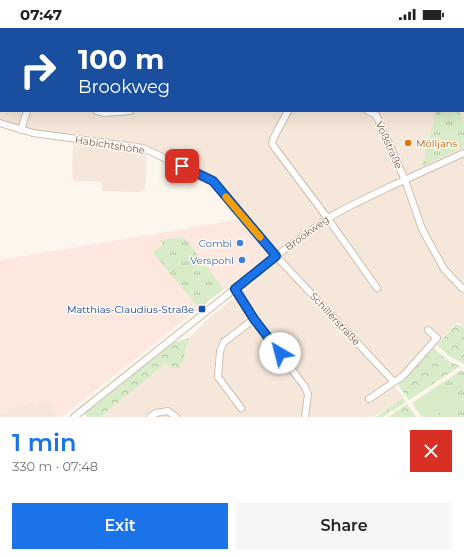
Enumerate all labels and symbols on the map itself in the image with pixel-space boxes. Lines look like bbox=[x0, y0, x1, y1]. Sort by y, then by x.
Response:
street label: Voßstraße bbox=[373, 119, 405, 171]
street label: Habichtshöhe bbox=[74, 133, 146, 157]
place label: Mölljans bbox=[416, 137, 458, 150]
marker: Mölljans bbox=[403, 138, 413, 148]
pin bbox=[165, 149, 199, 183]
street label: Brookweg bbox=[282, 213, 332, 253]
place label: Combi bbox=[199, 237, 232, 250]
marker: Combi bbox=[235, 238, 245, 248]
place label: Verspohl bbox=[190, 254, 234, 267]
marker: Verspohl bbox=[237, 255, 247, 265]
street label: Schillerstraße bbox=[307, 290, 363, 348]
place label: Matthias-Claudius-Straße bbox=[67, 303, 194, 316]
marker: Matthias-Claudius-Straße bbox=[197, 304, 207, 314]
position arrow bbox=[259, 332, 301, 374]

